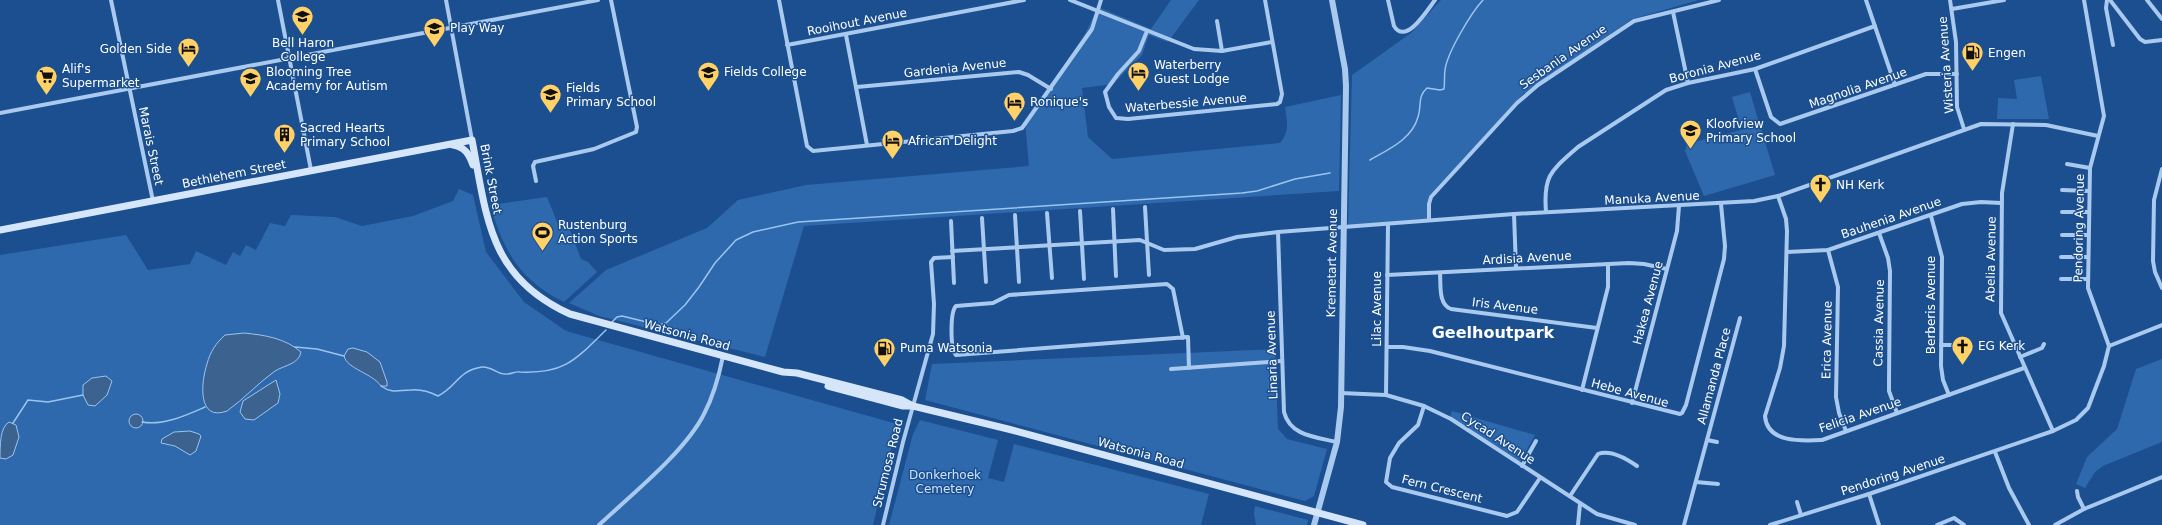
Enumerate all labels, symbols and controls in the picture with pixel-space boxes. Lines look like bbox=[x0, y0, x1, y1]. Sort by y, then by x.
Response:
school or university icon: Bell Haron College bbox=[290, 3, 316, 36]
street label: Rooihout Avenue bbox=[806, 5, 908, 39]
school or university icon: Play Way bbox=[422, 15, 448, 48]
street label: Wisteria Avenue bbox=[1936, 16, 1956, 114]
place label: Play Way bbox=[450, 21, 504, 35]
street label: Sesbania Avenue bbox=[1517, 22, 1609, 92]
hotel icon: Golden Side bbox=[175, 36, 201, 69]
place label: Bell Haron College bbox=[272, 36, 334, 64]
fuel station icon: Engen bbox=[1960, 40, 1986, 73]
place label: Golden Side bbox=[100, 42, 172, 56]
place label: Engen bbox=[1988, 46, 2026, 60]
street label: Boronia Avenue bbox=[1668, 48, 1762, 86]
street label: Gardenia Avenue bbox=[903, 56, 1007, 80]
place label: Waterberry Guest Lodge bbox=[1154, 58, 1230, 86]
school or university icon: Fields College bbox=[696, 59, 722, 92]
hotel icon: Waterberry Guest Lodge bbox=[1125, 59, 1151, 92]
place label: Alif's Supermarket bbox=[62, 62, 140, 90]
supermarket icon: Alif's Supermarket bbox=[34, 63, 60, 96]
place label: Blooming Tree Academy for Autism bbox=[266, 65, 388, 93]
place label: Fields College bbox=[724, 65, 807, 79]
street label: Magnolia Avenue bbox=[1807, 65, 1909, 111]
school or university icon: Blooming Tree Academy for Autism bbox=[238, 66, 264, 99]
place label: Fields Primary School bbox=[566, 81, 656, 109]
school or university icon: Fields Primary School bbox=[538, 82, 564, 115]
hotel icon: Ronique's bbox=[1001, 89, 1027, 122]
street label: Waterbessie Avenue bbox=[1125, 91, 1247, 115]
place label: Ronique's bbox=[1030, 95, 1088, 109]
street label: Marais Street bbox=[136, 105, 166, 187]
place label: Kloofview Primary School bbox=[1706, 117, 1796, 145]
school or university icon: Kloofview Primary School bbox=[1678, 118, 1704, 151]
place label: Sacred Hearts Primary School bbox=[300, 121, 390, 149]
building icon: Sacred Hearts Primary School bbox=[272, 122, 298, 155]
hotel icon: African Delight bbox=[880, 128, 906, 161]
place label: African Delight bbox=[908, 134, 997, 148]
street label: Brink Street bbox=[477, 143, 505, 216]
street label: Bethlehem Street bbox=[181, 157, 287, 191]
church icon: NH Kerk bbox=[1808, 172, 1834, 205]
street label: Pendoring Avenue bbox=[2071, 174, 2087, 282]
place label: NH Kerk bbox=[1836, 178, 1884, 192]
street label: Manuka Avenue bbox=[1604, 189, 1700, 207]
street label: Bauhenia Avenue bbox=[1839, 194, 1943, 242]
street label: Kremetart Avenue bbox=[1324, 208, 1340, 318]
street label: Abelia Avenue bbox=[1983, 216, 1999, 302]
place label: Rustenburg Action Sports bbox=[558, 218, 638, 246]
sports icon: Rustenburg Action Sports bbox=[530, 219, 556, 252]
street label: Ardisia Avenue bbox=[1482, 249, 1572, 267]
street label: Berberis Avenue bbox=[1924, 256, 1938, 354]
street label: Hakea Avenue bbox=[1630, 260, 1666, 346]
street label: Lilac Avenue bbox=[1370, 271, 1384, 347]
street label: Cassia Avenue bbox=[1871, 279, 1887, 367]
street label: Iris Avenue bbox=[1471, 295, 1539, 317]
street label: Erica Avenue bbox=[1819, 301, 1835, 379]
street label: Linaria Avenue bbox=[1263, 310, 1281, 400]
street label: Watsonia Road bbox=[642, 317, 732, 353]
district label: Geelhoutpark bbox=[1432, 323, 1555, 342]
street label: Allamanda Place bbox=[1694, 326, 1734, 426]
church icon: EG Kerk bbox=[1949, 333, 1975, 366]
fuel station icon: Puma Watsonia bbox=[871, 335, 897, 368]
place label: EG Kerk bbox=[1978, 339, 2025, 353]
place label: Puma Watsonia bbox=[900, 341, 993, 355]
street label: Hebe Avenue bbox=[1590, 376, 1670, 410]
street label: Felicia Avenue bbox=[1817, 394, 1903, 436]
street label: Cycad Avenue bbox=[1458, 409, 1538, 467]
street label: Strumosa Road bbox=[870, 417, 906, 509]
street label: Watsonia Road bbox=[1096, 435, 1186, 471]
street label: Pendoring Avenue bbox=[1839, 452, 1947, 498]
park label: Donkerhoek Cemetery bbox=[909, 468, 981, 496]
street label: Fern Crescent bbox=[1400, 472, 1484, 506]

